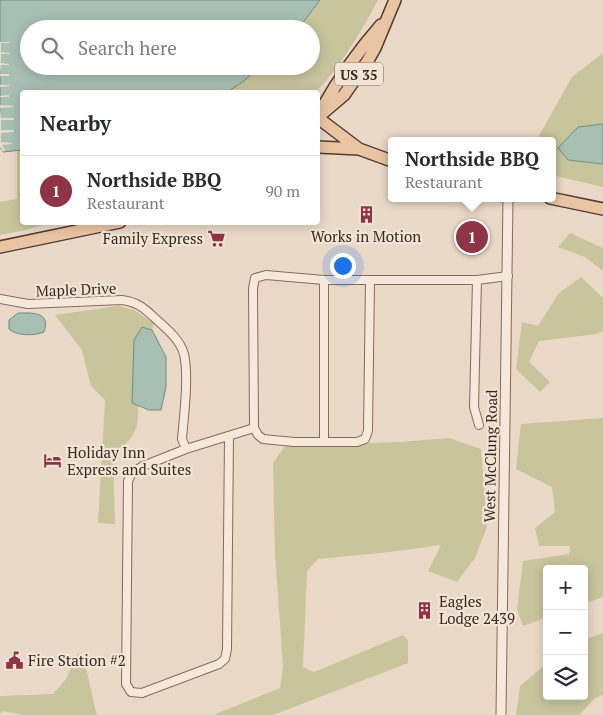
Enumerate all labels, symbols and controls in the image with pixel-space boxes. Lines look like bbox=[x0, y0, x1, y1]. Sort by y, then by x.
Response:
search box bbox=[20, 20, 320, 75]
icon: search bbox=[38, 34, 66, 62]
text: Search here bbox=[78, 35, 177, 60]
road number: US 35 bbox=[335, 62, 383, 86]
text: Nearby bbox=[40, 109, 111, 137]
popup bbox=[388, 137, 556, 202]
text: Northside BBQ bbox=[405, 146, 539, 171]
text: Northside BBQ bbox=[87, 167, 221, 192]
text: Restaurant bbox=[405, 171, 483, 193]
text: 1 bbox=[51, 180, 61, 202]
text: 90 m bbox=[265, 180, 300, 202]
text: Restaurant bbox=[87, 192, 165, 214]
building icon: Works in Motion bbox=[356, 205, 376, 225]
pin: 1 bbox=[456, 218, 488, 256]
place label: Works in Motion bbox=[311, 226, 421, 246]
place label: Family Express bbox=[103, 228, 203, 248]
supermarket icon: Family Express bbox=[207, 228, 227, 248]
your location bbox=[330, 253, 356, 279]
street label: Maple Drive bbox=[35, 278, 117, 300]
street label: West McClung Road bbox=[479, 389, 501, 523]
place label: Holiday Inn Express and Suites bbox=[67, 442, 191, 479]
hotel icon: Holiday Inn Express and Suites bbox=[43, 451, 63, 471]
map controls bbox=[543, 565, 588, 700]
button: + bbox=[543, 565, 588, 610]
place label: Eagles Lodge 2439 bbox=[439, 591, 515, 628]
building icon: Eagles Lodge 2439 bbox=[415, 600, 435, 620]
button: − bbox=[543, 610, 588, 655]
public building icon: Fire Station #2 bbox=[4, 650, 24, 670]
place label: Fire Station #2 bbox=[28, 650, 126, 670]
button: layers bbox=[543, 655, 588, 700]

